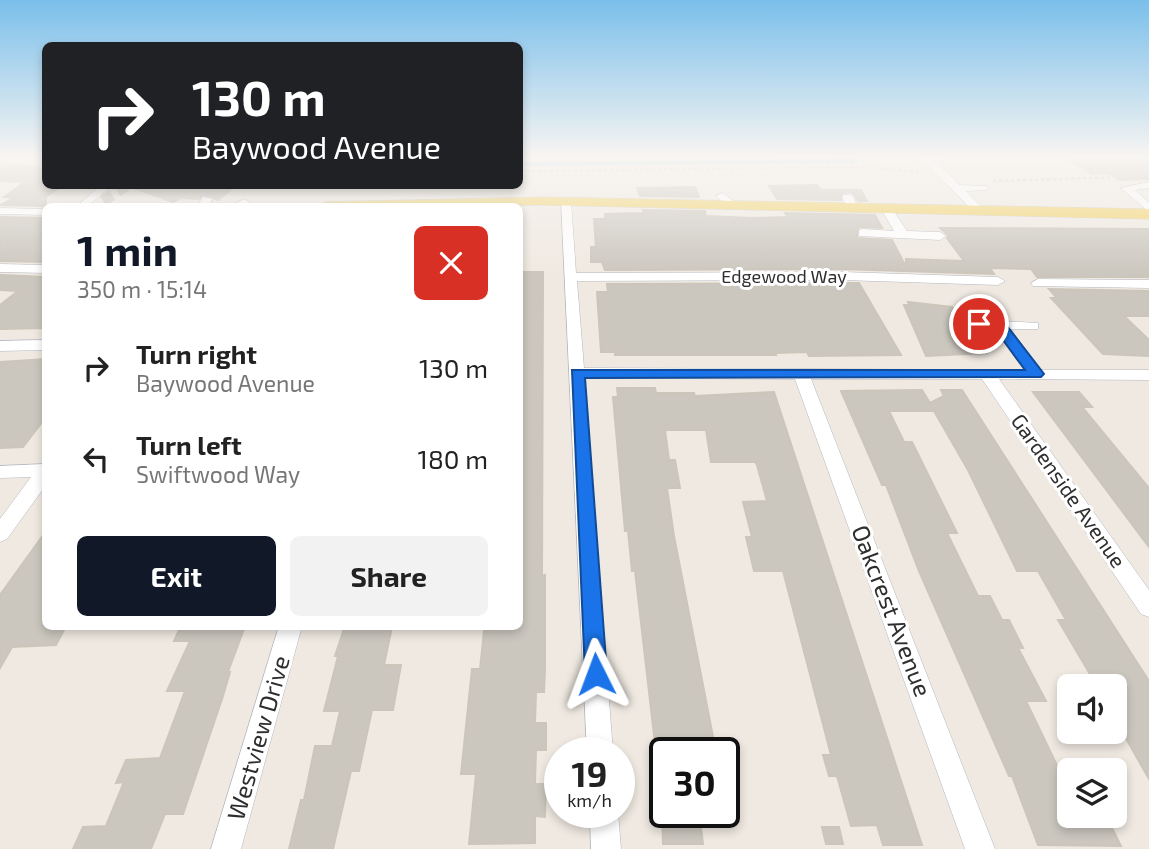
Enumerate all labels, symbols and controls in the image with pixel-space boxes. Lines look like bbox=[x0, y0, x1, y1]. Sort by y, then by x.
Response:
text: 130 m bbox=[192, 67, 326, 126]
icon: right bbox=[77, 70, 168, 161]
text: Baywood Avenue bbox=[192, 127, 441, 165]
text: 1 min bbox=[77, 224, 178, 274]
button: close bbox=[414, 226, 488, 300]
street label: Edgewood Way bbox=[721, 265, 847, 287]
text: 350 m · 15:14 bbox=[77, 275, 207, 303]
pin bbox=[949, 294, 1009, 354]
icon: arrive bbox=[960, 305, 998, 343]
text: Turn right bbox=[136, 338, 257, 369]
icon: right bbox=[77, 349, 115, 387]
text: 130 m bbox=[419, 352, 488, 383]
text: Baywood Avenue bbox=[136, 369, 315, 397]
street label: Gardenside Avenue bbox=[1007, 408, 1132, 572]
text: Turn left bbox=[136, 429, 242, 460]
icon: left bbox=[77, 440, 115, 478]
text: 180 m bbox=[418, 443, 488, 474]
text: Swiftwood Way bbox=[136, 460, 300, 488]
street label: Oakcrest Avenue bbox=[846, 521, 938, 700]
button: Exit bbox=[77, 536, 276, 616]
button: Share bbox=[290, 536, 488, 616]
position arrow bbox=[559, 637, 633, 711]
street label: Westview Drive bbox=[220, 652, 295, 823]
map controls bbox=[1057, 674, 1127, 828]
button: sound bbox=[1057, 674, 1127, 744]
speed limit sign: 30 bbox=[649, 737, 740, 828]
text: 19 bbox=[572, 752, 607, 794]
button: layers bbox=[1057, 758, 1127, 828]
text: km/h bbox=[567, 789, 612, 811]

